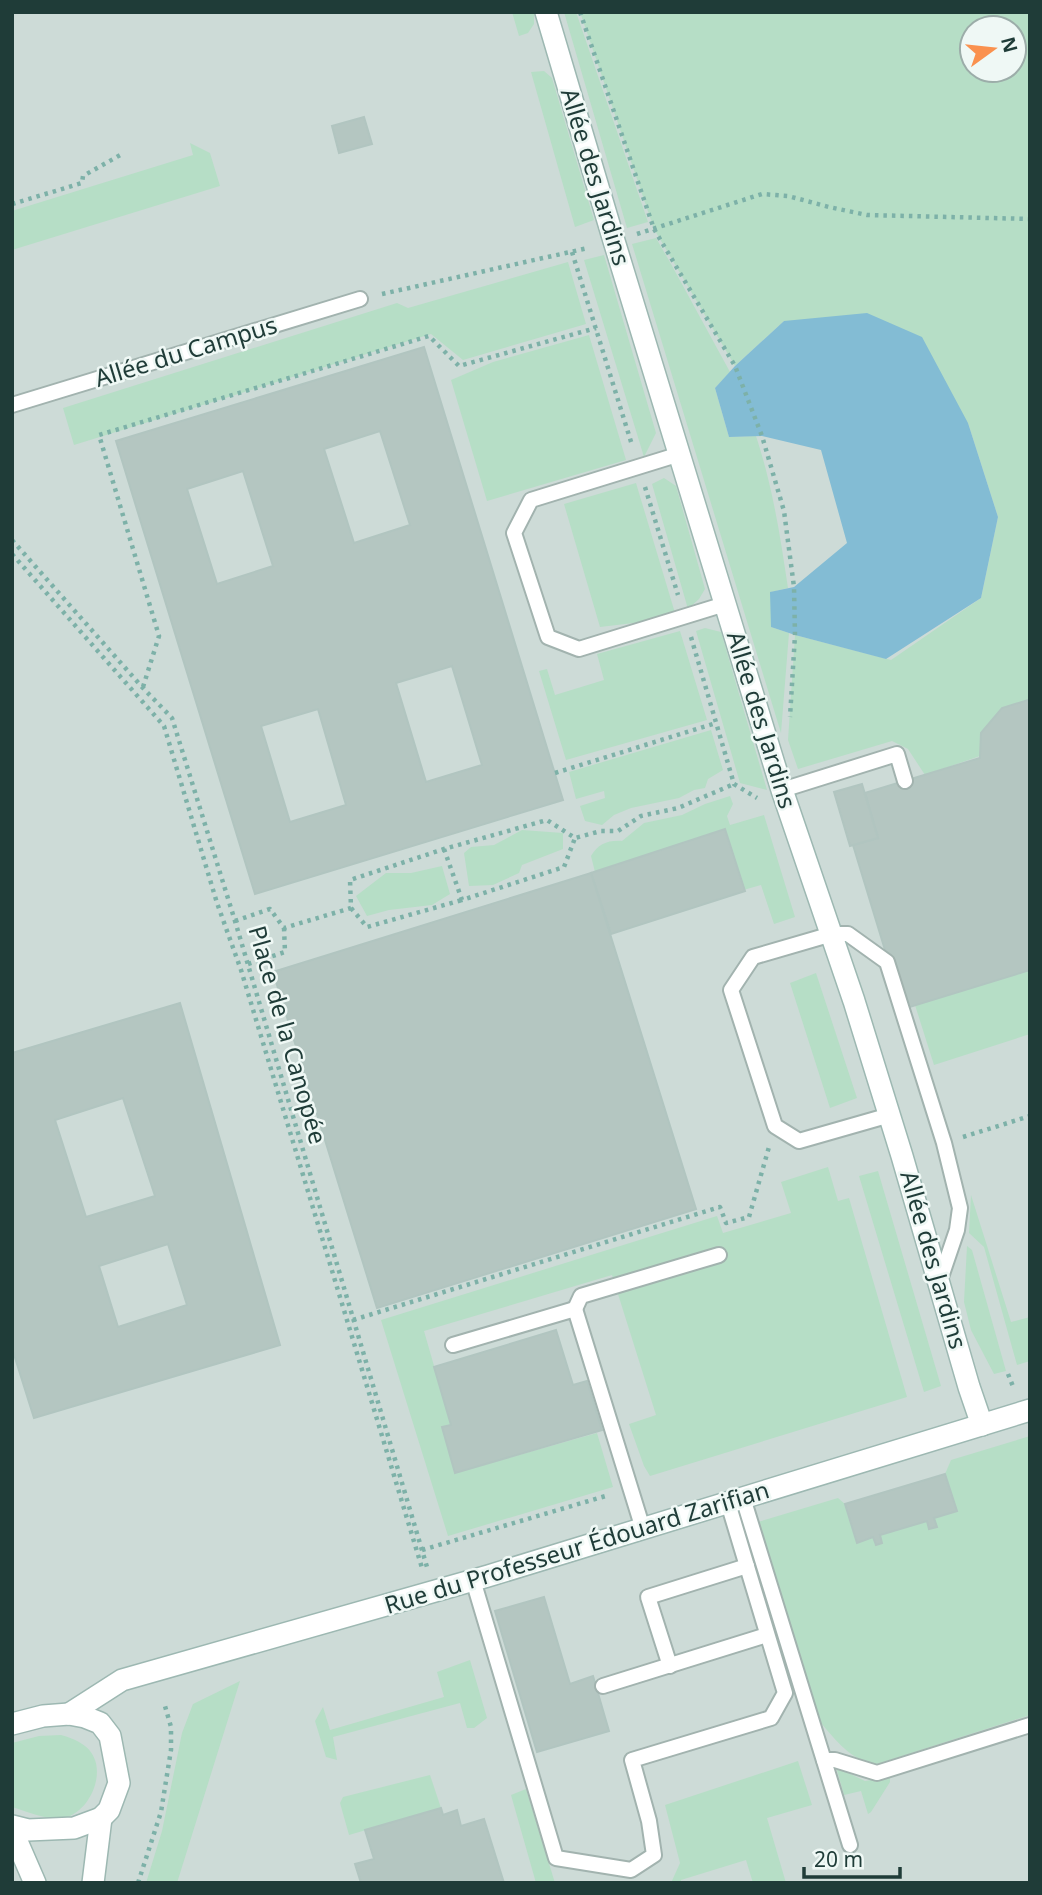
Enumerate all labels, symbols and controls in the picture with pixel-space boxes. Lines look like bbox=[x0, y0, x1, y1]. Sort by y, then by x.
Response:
north arrow bbox=[958, 14, 1028, 84]
text: N bbox=[995, 34, 1024, 55]
street label: Allée des Jardins bbox=[554, 84, 639, 269]
street label: Allée du Campus bbox=[90, 307, 281, 394]
street label: Allée des Jardins bbox=[720, 627, 805, 812]
street label: Place de la Canopée bbox=[241, 922, 335, 1148]
street label: Allée des Jardins bbox=[893, 1167, 976, 1352]
street label: Rue du Professeur Édouard Zarifian bbox=[380, 1472, 773, 1621]
scale bar bbox=[804, 1836, 900, 1880]
text: 20 m bbox=[814, 1845, 863, 1873]

